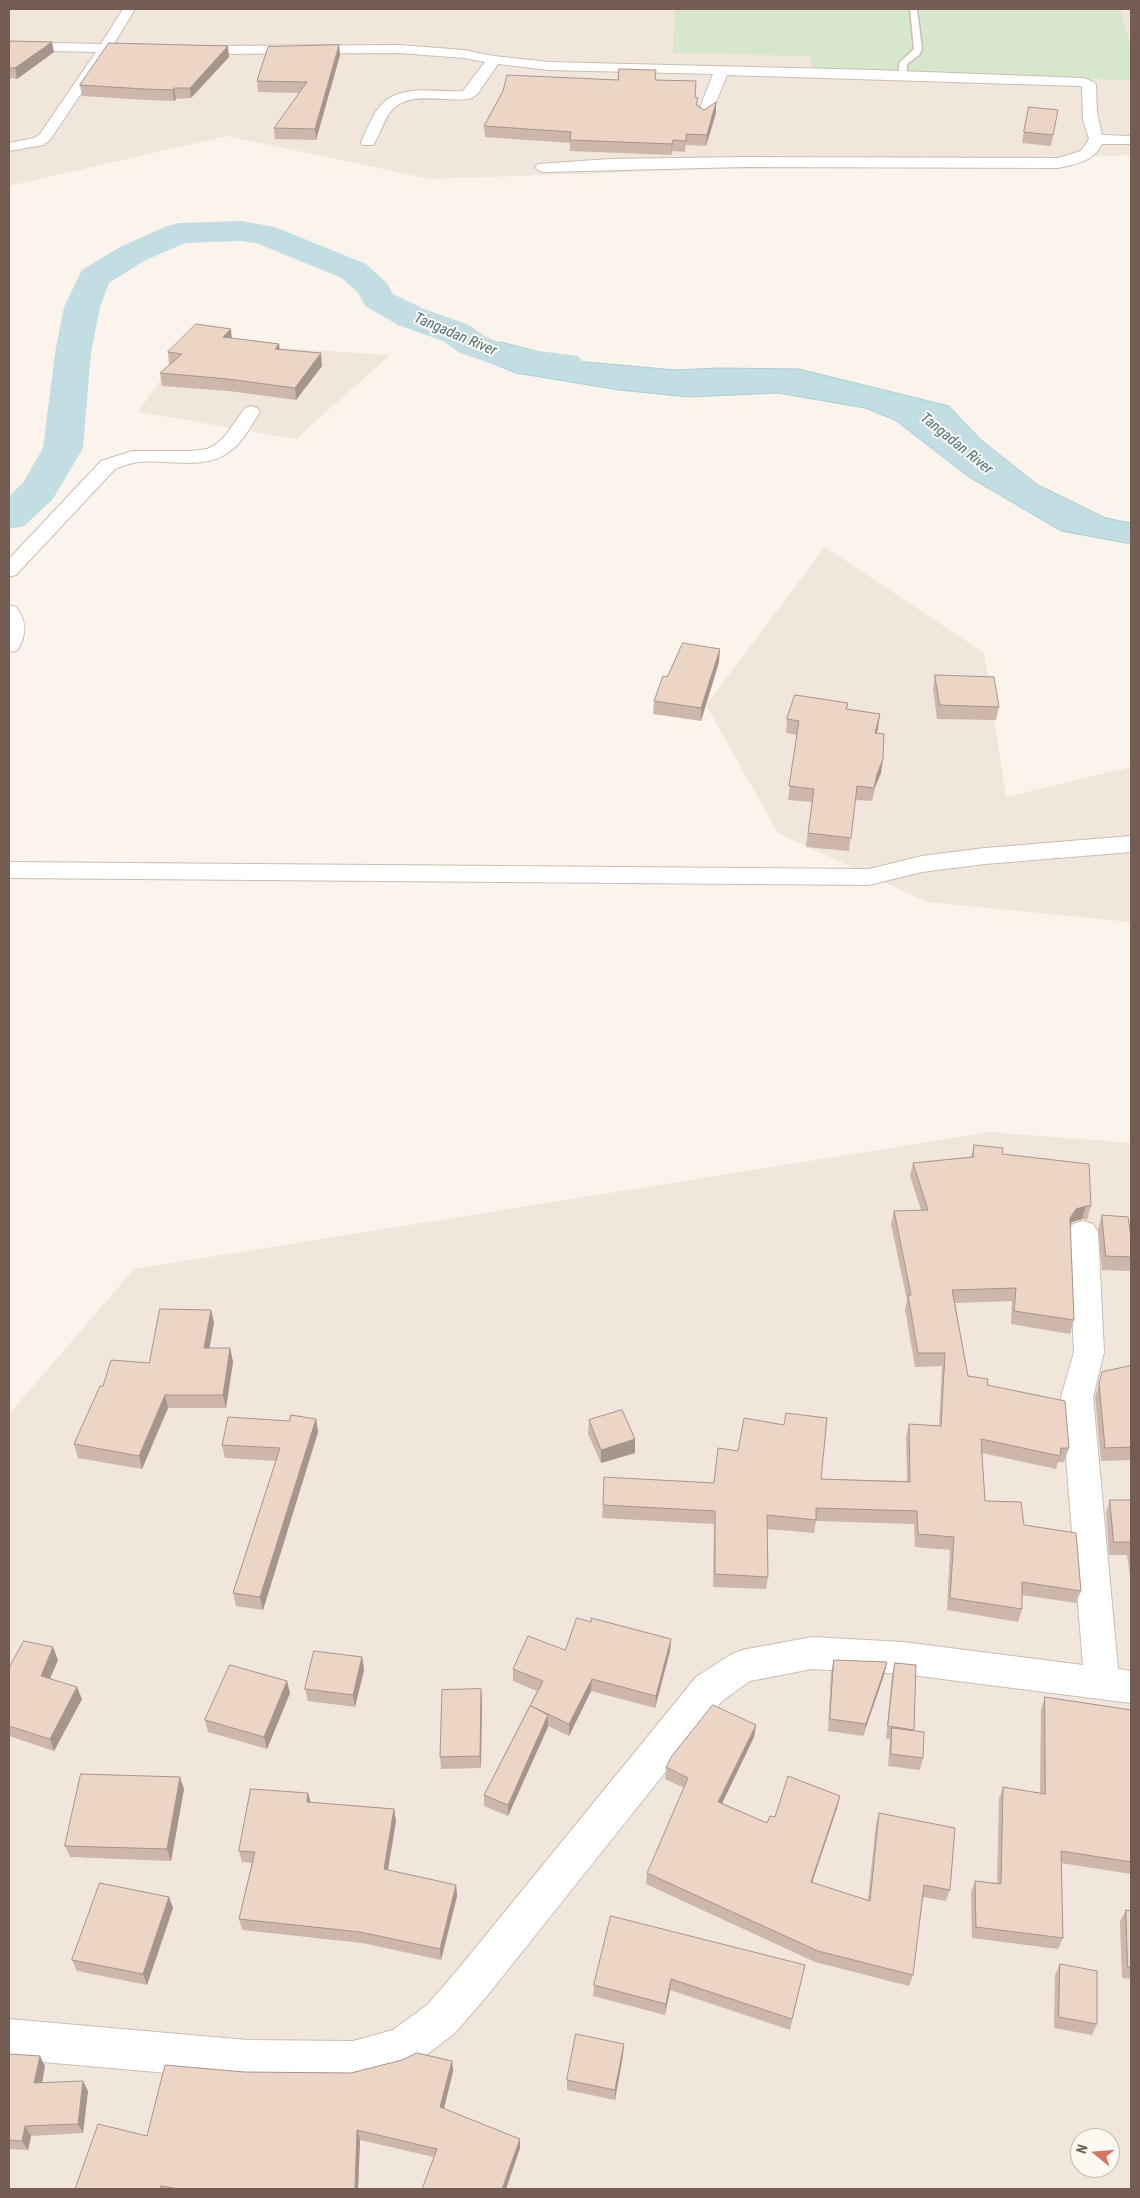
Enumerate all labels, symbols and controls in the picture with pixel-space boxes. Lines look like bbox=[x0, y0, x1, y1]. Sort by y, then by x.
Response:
water label: Tangadan River bbox=[411, 310, 499, 360]
water label: Tangadan River bbox=[916, 409, 996, 479]
north arrow bbox=[1070, 2128, 1120, 2178]
text: N bbox=[1073, 2142, 1091, 2155]

